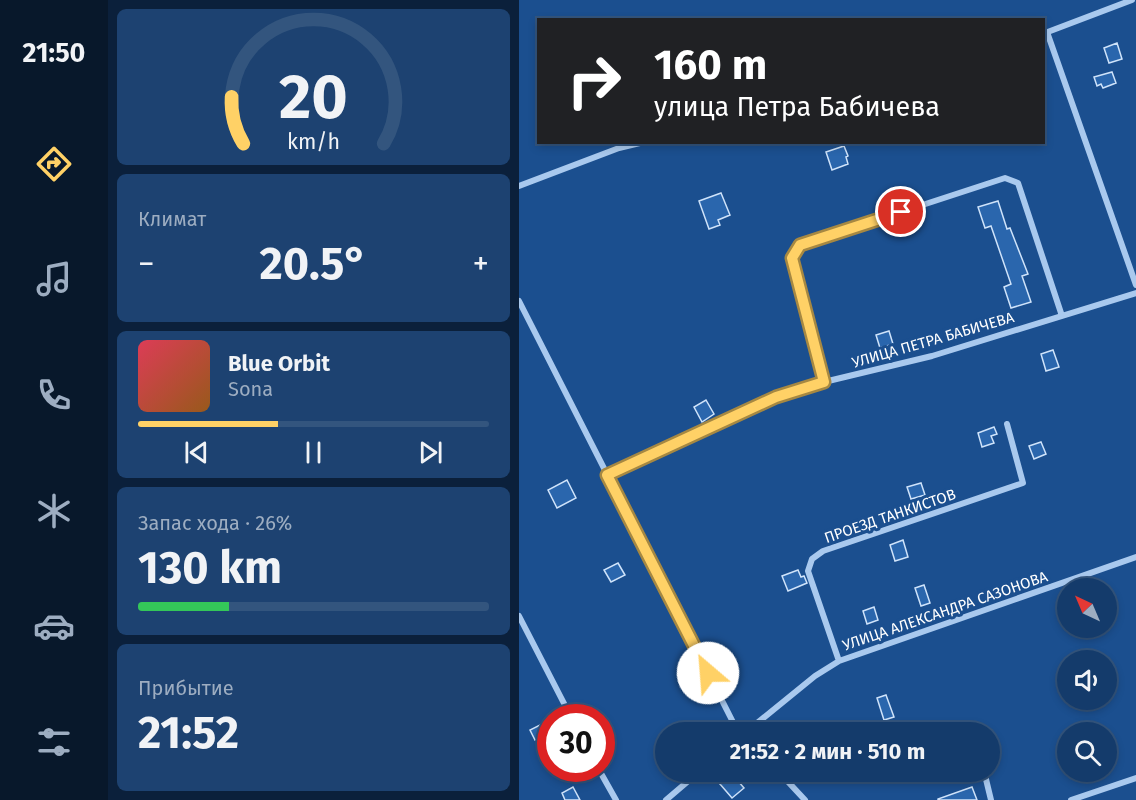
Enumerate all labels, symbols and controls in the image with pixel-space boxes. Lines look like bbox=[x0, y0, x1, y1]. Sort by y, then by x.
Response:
text: 21:50 bbox=[23, 37, 85, 69]
text: 160 m bbox=[654, 40, 767, 90]
icon: right bbox=[555, 42, 633, 120]
text: 20 bbox=[279, 60, 348, 135]
text: улица Петра Бабичева bbox=[654, 91, 940, 123]
text: km/h bbox=[287, 129, 340, 155]
icon: directions bbox=[33, 143, 75, 185]
pin bbox=[875, 186, 926, 237]
icon: arrive bbox=[884, 195, 917, 228]
text: Климат bbox=[138, 207, 206, 231]
text: 20.5° bbox=[260, 237, 368, 291]
text: − bbox=[138, 244, 155, 284]
text: + bbox=[473, 244, 489, 284]
icon: music bbox=[33, 258, 75, 300]
street label: УЛИЦА ПЕТРА БАБИЧЕВА bbox=[850, 308, 1016, 372]
text: Blue Orbit bbox=[228, 350, 330, 377]
icon: phone bbox=[33, 374, 75, 416]
text: Sona bbox=[228, 377, 273, 401]
icon: previous bbox=[180, 436, 213, 469]
icon: pause bbox=[297, 436, 330, 469]
icon: next bbox=[414, 436, 447, 469]
street label: ПРОЕЗД ТАНКИСТОВ bbox=[822, 485, 958, 547]
icon: climate bbox=[33, 490, 75, 532]
text: Запас хода · 26% bbox=[138, 511, 292, 535]
text: 130 km bbox=[138, 541, 282, 595]
street label: УЛИЦА АЛЕКСАНДРА САЗОНОВА bbox=[840, 567, 1050, 655]
north arrow bbox=[1057, 578, 1117, 638]
map controls bbox=[1057, 578, 1117, 782]
icon: car bbox=[33, 605, 75, 647]
position arrow bbox=[676, 641, 740, 705]
button: sound bbox=[1057, 650, 1117, 710]
text: Прибытие bbox=[138, 676, 234, 700]
speed limit sign: 30 bbox=[537, 704, 615, 782]
text: 21:52 bbox=[138, 706, 239, 760]
icon: filters bbox=[33, 721, 75, 763]
button: search bbox=[1057, 722, 1117, 782]
text: 21:52 · 2 мин · 510 m bbox=[730, 738, 925, 765]

